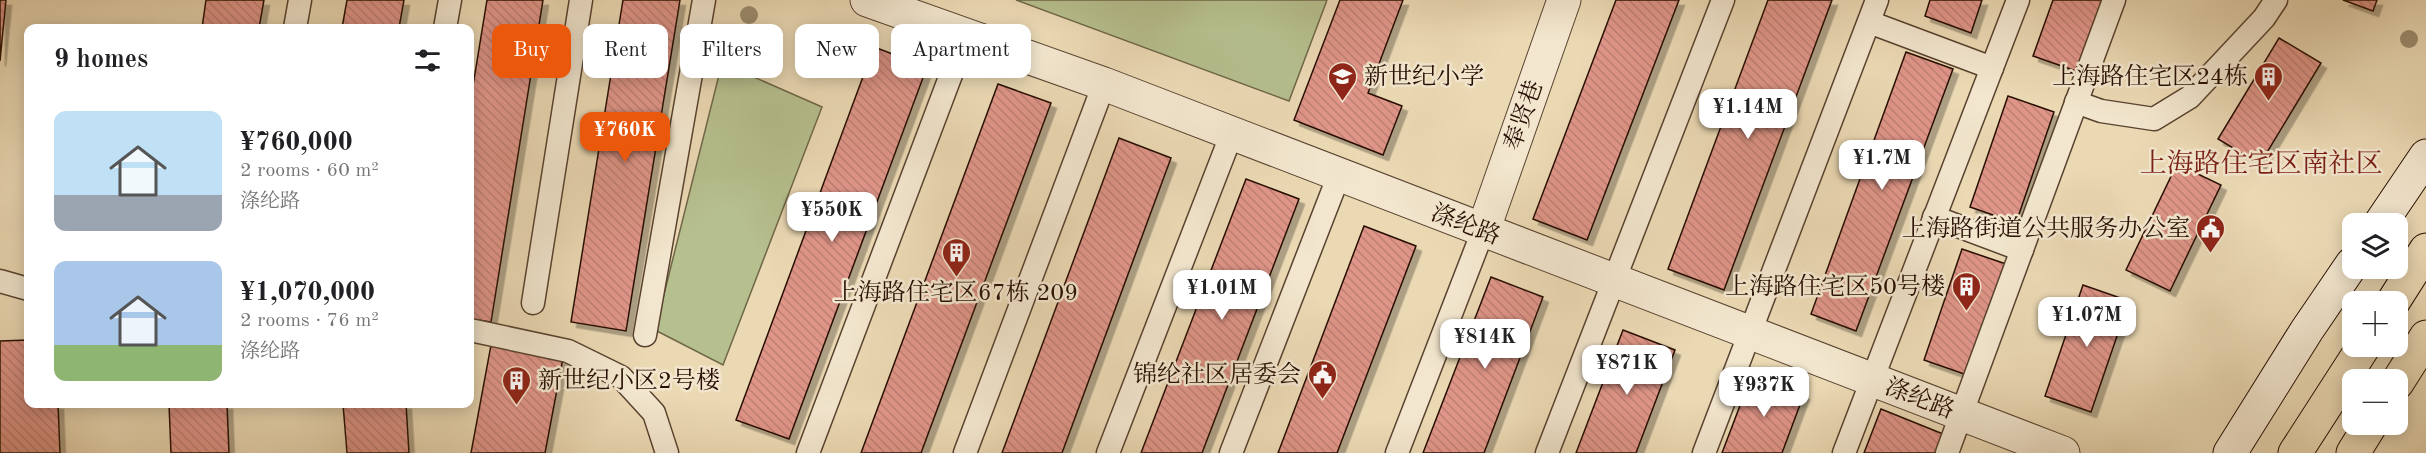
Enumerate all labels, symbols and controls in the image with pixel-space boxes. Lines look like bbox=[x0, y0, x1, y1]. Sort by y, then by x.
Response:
chip: Buy bbox=[492, 24, 571, 78]
chip: Rent bbox=[583, 24, 668, 78]
chip: Filters bbox=[680, 24, 783, 78]
chip: New bbox=[795, 24, 879, 78]
chip: Apartment bbox=[891, 24, 1031, 78]
icon: filters bbox=[411, 44, 444, 77]
text: 9 homes bbox=[54, 47, 148, 73]
school or university icon: 新世纪小学 bbox=[1327, 60, 1359, 102]
building icon: 上海路住宅区24栋 bbox=[2253, 60, 2285, 102]
place label: 新世纪小学 bbox=[1364, 63, 1484, 90]
place label: 上海路住宅区24栋 bbox=[2052, 63, 2248, 90]
street label: 奉贤巷 bbox=[1499, 77, 1548, 154]
pin: ¥1.14M bbox=[1699, 89, 1797, 140]
text: ¥1.14M bbox=[1713, 98, 1783, 118]
pin: ¥760K bbox=[583, 112, 667, 163]
text: ¥760K bbox=[594, 121, 656, 141]
text: ¥760,000 bbox=[240, 130, 353, 156]
icon: home bbox=[102, 135, 174, 207]
pin: ¥1.7M bbox=[1840, 140, 1924, 191]
text: ¥1.7M bbox=[1853, 149, 1911, 169]
district label: 上海路住宅区南社区 bbox=[2140, 149, 2383, 178]
text: 2 rooms · 60 m² bbox=[240, 161, 379, 181]
text: 涤纶路 bbox=[240, 192, 300, 212]
pin: ¥550K bbox=[790, 192, 874, 243]
street label: 涤纶路 bbox=[1427, 199, 1504, 250]
text: ¥550K bbox=[801, 201, 863, 221]
public building icon: 上海路街道公共服务办公室 bbox=[2195, 212, 2227, 254]
map controls bbox=[2342, 213, 2408, 435]
button: layers bbox=[2342, 213, 2408, 279]
place label: 上海路街道公共服务办公室 bbox=[1902, 215, 2190, 242]
building icon: 上海路住宅区67栋 209 bbox=[940, 236, 972, 278]
pin: ¥1.01M bbox=[1173, 270, 1271, 321]
building icon: 上海路住宅区50号楼 bbox=[1950, 270, 1982, 312]
place label: 上海路住宅区50号楼 bbox=[1725, 273, 1945, 300]
place label: 上海路住宅区67栋 209 bbox=[834, 279, 1078, 306]
text: ¥1.01M bbox=[1187, 279, 1257, 299]
text: ¥1,070,000 bbox=[240, 280, 375, 306]
icon: home bbox=[102, 285, 174, 357]
button: + bbox=[2342, 291, 2408, 357]
pin: ¥1.07M bbox=[2038, 297, 2136, 348]
text: ¥1.07M bbox=[2052, 306, 2122, 326]
text: 2 rooms · 76 m² bbox=[240, 311, 379, 331]
pin: ¥814K bbox=[1443, 319, 1527, 370]
text: ¥814K bbox=[1454, 328, 1516, 348]
text: 涤纶路 bbox=[240, 342, 300, 362]
pin: ¥871K bbox=[1585, 345, 1669, 396]
text: ¥871K bbox=[1596, 354, 1658, 374]
public building icon: 锦纶社区居委会 bbox=[1306, 358, 1338, 400]
place label: 锦纶社区居委会 bbox=[1133, 361, 1301, 388]
building icon: 新世纪小区2号楼 bbox=[501, 364, 533, 406]
place label: 新世纪小区2号楼 bbox=[538, 367, 720, 394]
pin: ¥937K bbox=[1722, 367, 1806, 418]
button: − bbox=[2342, 369, 2408, 435]
street label: 涤纶路 bbox=[1881, 373, 1958, 424]
text: ¥937K bbox=[1733, 376, 1795, 396]

